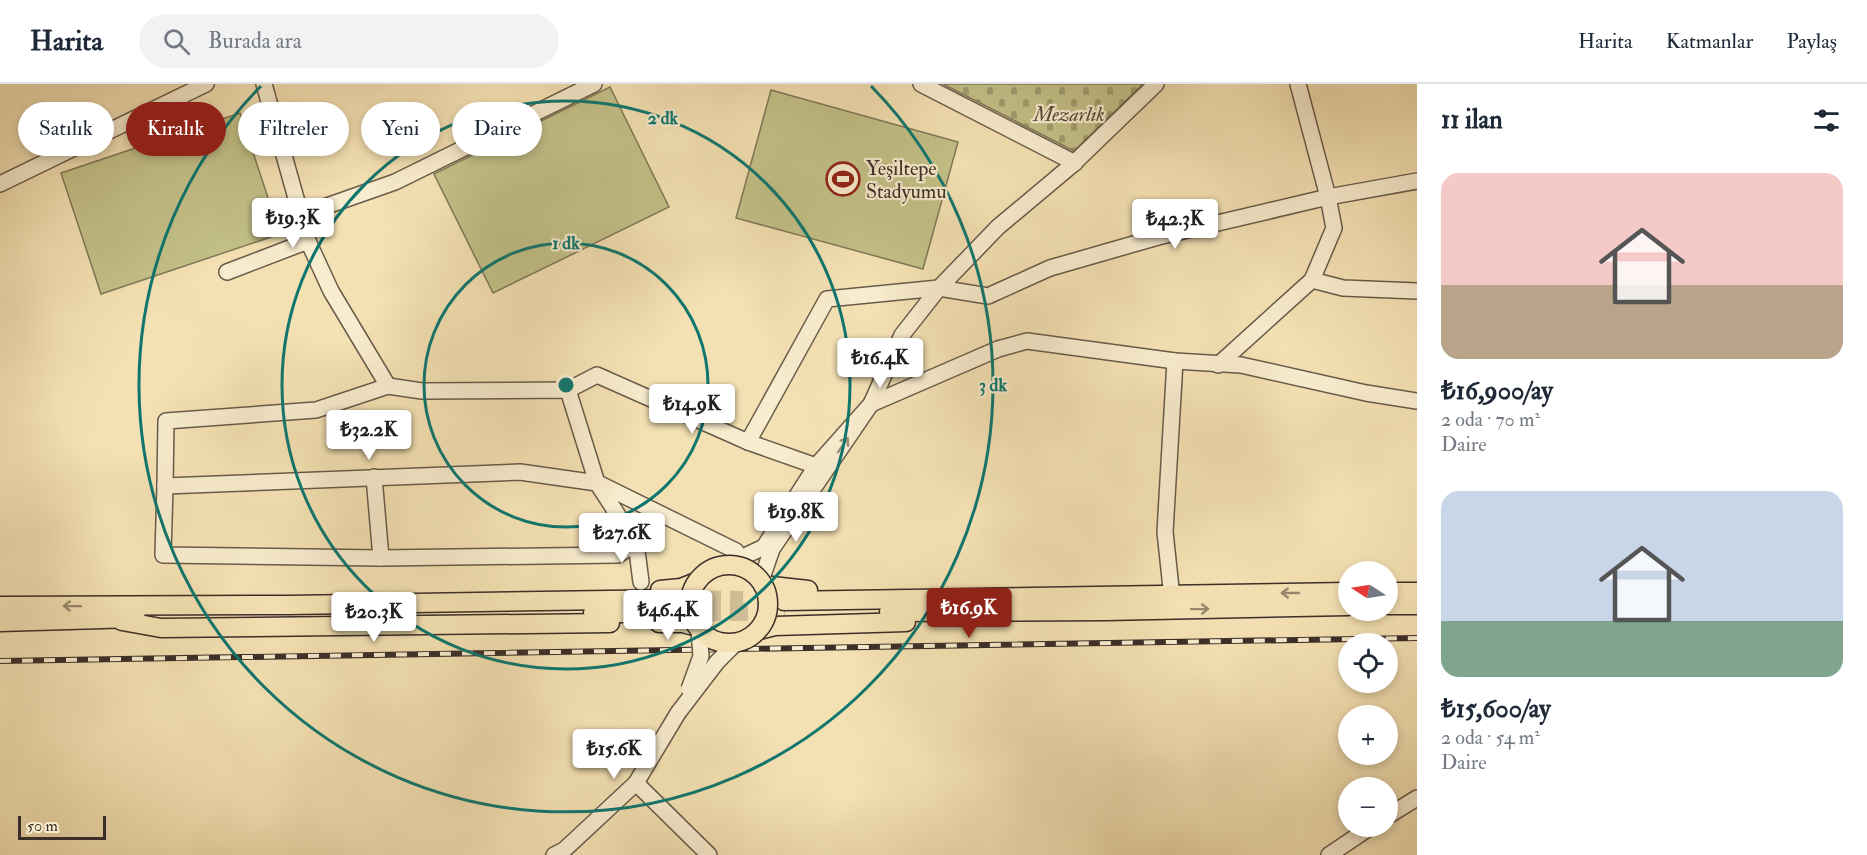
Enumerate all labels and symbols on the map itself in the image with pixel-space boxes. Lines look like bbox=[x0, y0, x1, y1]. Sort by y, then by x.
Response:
park label: Mezarlık bbox=[1032, 102, 1105, 127]
text: 2 dk bbox=[648, 107, 679, 130]
place label: Yeşiltepe Stadyumu bbox=[866, 156, 947, 204]
sports icon: Yeşiltepe Stadyumu bbox=[825, 161, 861, 197]
pin: ₺19.3K bbox=[244, 198, 342, 249]
pin: ₺42.3K bbox=[1126, 199, 1224, 250]
text: 1 dk bbox=[552, 232, 580, 255]
pin: ₺16.4K bbox=[831, 338, 929, 389]
text: 3 dk bbox=[979, 374, 1007, 397]
centre of rings bbox=[556, 375, 576, 395]
pin: ₺14.9K bbox=[643, 384, 741, 435]
pin: ₺32.2K bbox=[320, 410, 418, 461]
one-way arrow bbox=[837, 438, 849, 454]
pin: ₺19.8K bbox=[747, 492, 845, 543]
pin: ₺27.6K bbox=[573, 513, 671, 564]
north arrow bbox=[1338, 561, 1398, 621]
one-way arrow bbox=[1281, 587, 1301, 599]
pin: ₺16.9K bbox=[920, 588, 1018, 639]
pin: ₺46.4K bbox=[619, 590, 717, 641]
pin: ₺20.3K bbox=[325, 592, 423, 643]
one-way arrow bbox=[62, 600, 82, 612]
one-way arrow bbox=[1190, 603, 1210, 615]
pin: ₺15.6K bbox=[565, 729, 663, 780]
scale bar bbox=[18, 813, 106, 840]

